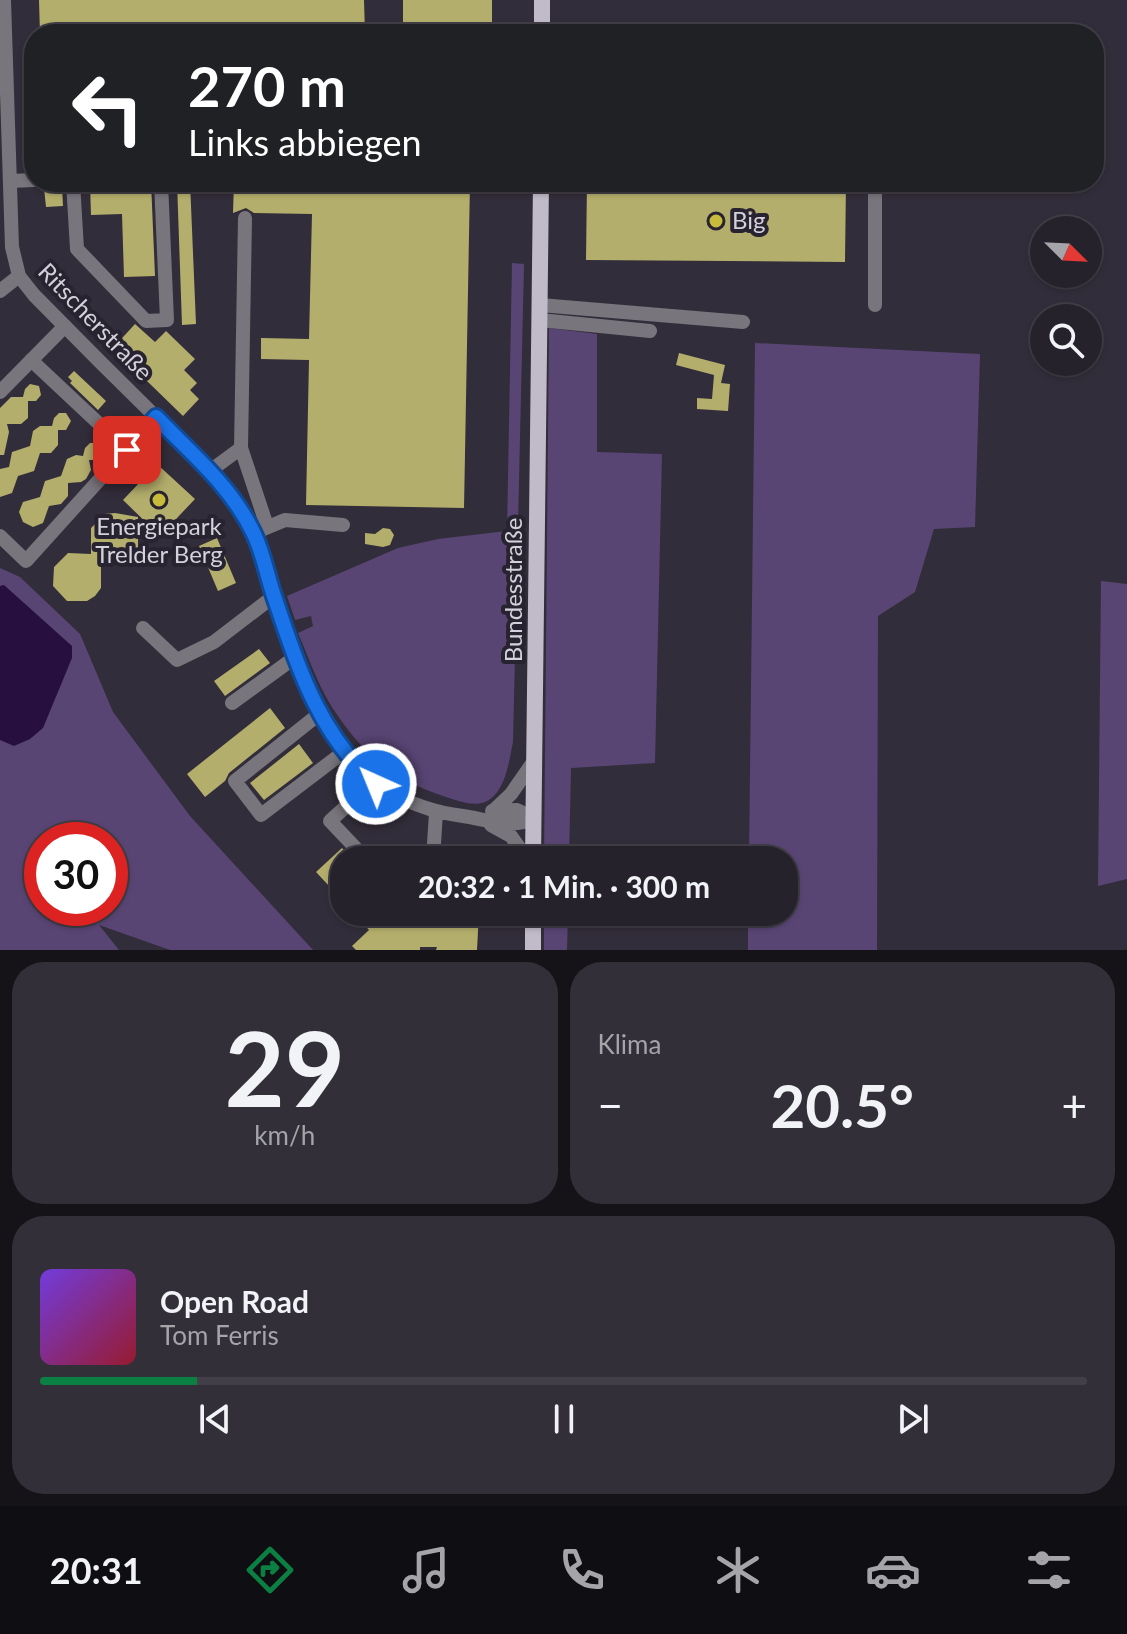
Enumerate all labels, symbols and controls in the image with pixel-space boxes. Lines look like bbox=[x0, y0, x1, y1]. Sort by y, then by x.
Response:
text: 270 m bbox=[188, 52, 346, 119]
icon: left bbox=[56, 56, 160, 160]
text: Links abbiegen bbox=[188, 120, 422, 164]
place label: Big bbox=[732, 205, 766, 234]
marker: Big bbox=[707, 212, 725, 230]
north arrow bbox=[1030, 216, 1102, 288]
map controls bbox=[1030, 216, 1102, 376]
street label: Ritscherstraße bbox=[33, 256, 159, 386]
button: search bbox=[1030, 304, 1102, 376]
pin bbox=[93, 416, 161, 484]
icon: arrive bbox=[105, 428, 149, 472]
marker: Energiepark Trelder Berg bbox=[150, 491, 168, 509]
place label: Energiepark Trelder Berg bbox=[95, 511, 223, 568]
street label: Bundesstraße bbox=[498, 518, 527, 662]
position arrow bbox=[334, 742, 418, 826]
speed limit sign: 30 bbox=[24, 822, 128, 926]
text: 20:32 · 1 Min. · 300 m bbox=[418, 868, 710, 904]
text: 29 bbox=[224, 1004, 345, 1129]
text: Klima bbox=[598, 1028, 661, 1060]
text: 20.5° bbox=[770, 1069, 914, 1141]
text: − bbox=[598, 1079, 623, 1131]
text: + bbox=[1061, 1079, 1087, 1131]
text: km/h bbox=[254, 1119, 315, 1151]
text: Open Road bbox=[160, 1283, 309, 1319]
text: Tom Ferris bbox=[160, 1319, 279, 1351]
icon: previous bbox=[193, 1397, 237, 1441]
icon: pause bbox=[542, 1397, 586, 1441]
icon: next bbox=[891, 1397, 935, 1441]
icon: directions bbox=[242, 1542, 298, 1598]
icon: music bbox=[398, 1542, 454, 1598]
icon: phone bbox=[554, 1542, 610, 1598]
icon: climate bbox=[710, 1542, 766, 1598]
icon: car bbox=[865, 1542, 921, 1598]
icon: filters bbox=[1021, 1542, 1077, 1598]
text: 20:31 bbox=[50, 1548, 143, 1592]

